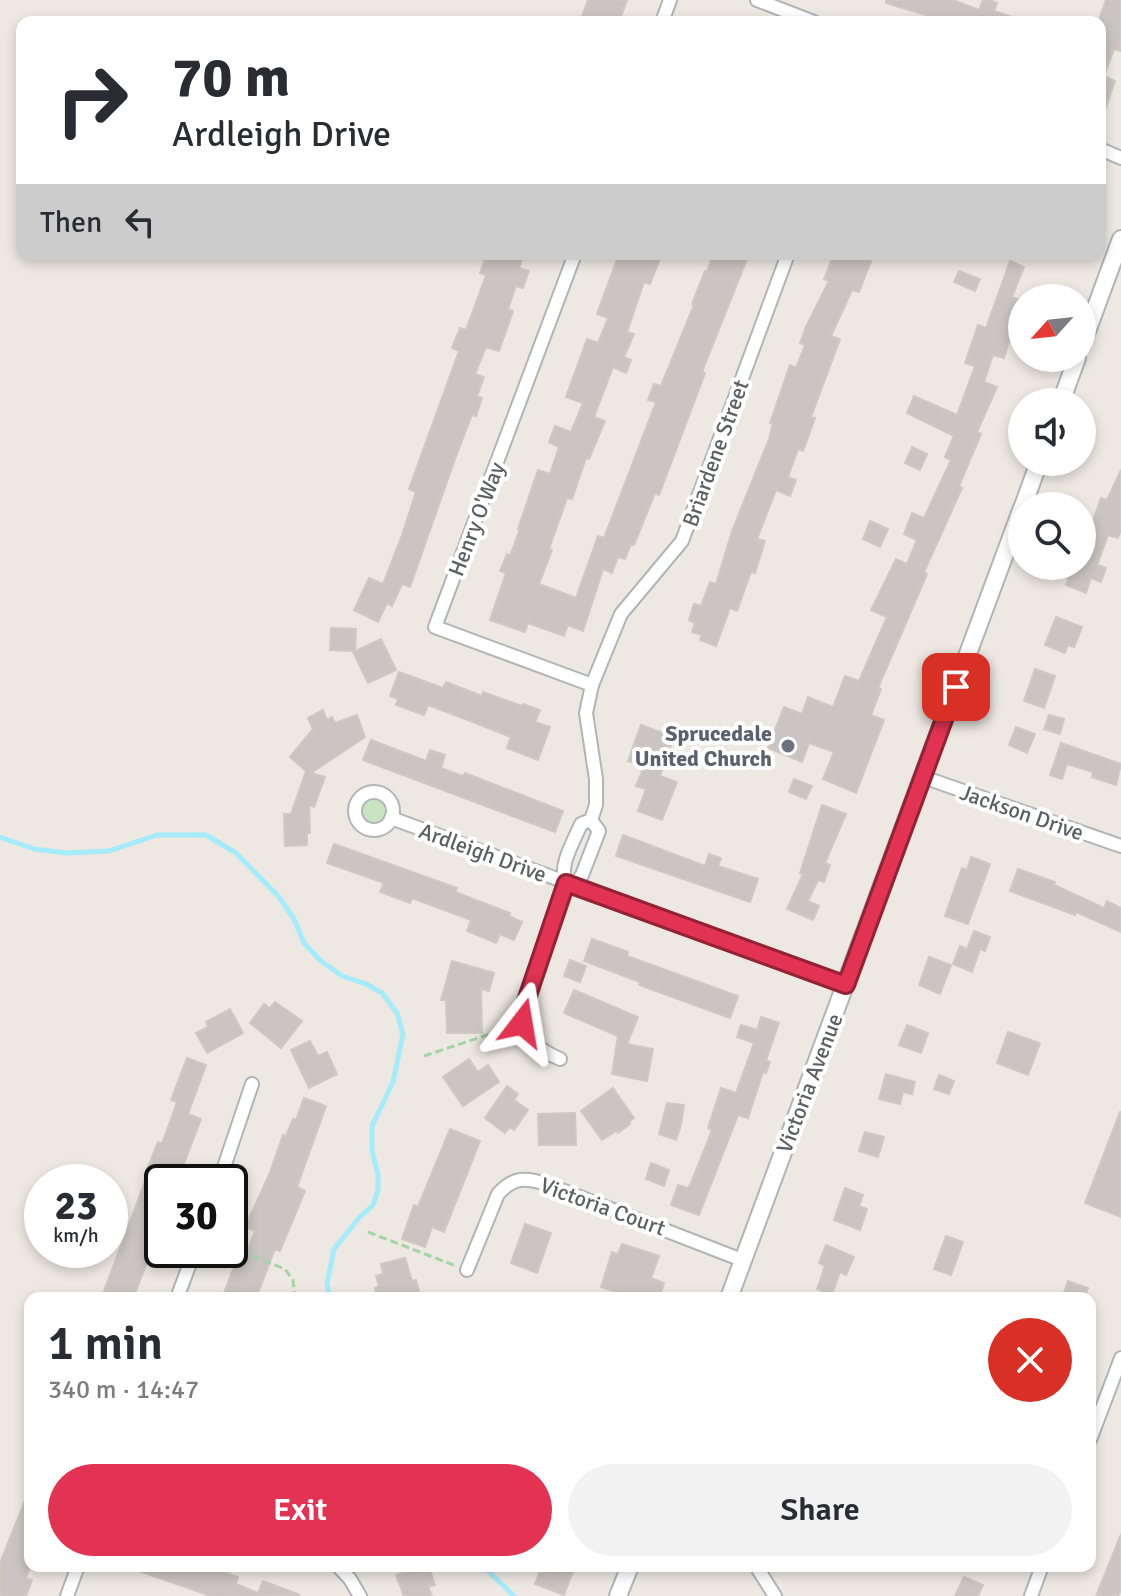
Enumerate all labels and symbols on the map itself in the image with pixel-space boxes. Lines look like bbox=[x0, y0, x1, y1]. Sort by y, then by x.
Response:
north arrow bbox=[1008, 284, 1096, 372]
street label: Briardene Street bbox=[676, 376, 755, 530]
street label: Henry O'Way bbox=[442, 458, 511, 580]
pin bbox=[922, 653, 990, 721]
place label: Sprucedale United Church bbox=[635, 720, 772, 772]
marker: Sprucedale United Church bbox=[779, 737, 797, 755]
street label: Jackson Drive bbox=[957, 779, 1087, 846]
street label: Ardleigh Drive bbox=[415, 817, 550, 888]
position arrow bbox=[480, 981, 564, 1065]
street label: Victoria Avenue bbox=[770, 1010, 848, 1157]
speed limit sign: 30 bbox=[144, 1164, 248, 1268]
street label: Victoria Court bbox=[537, 1171, 669, 1242]

